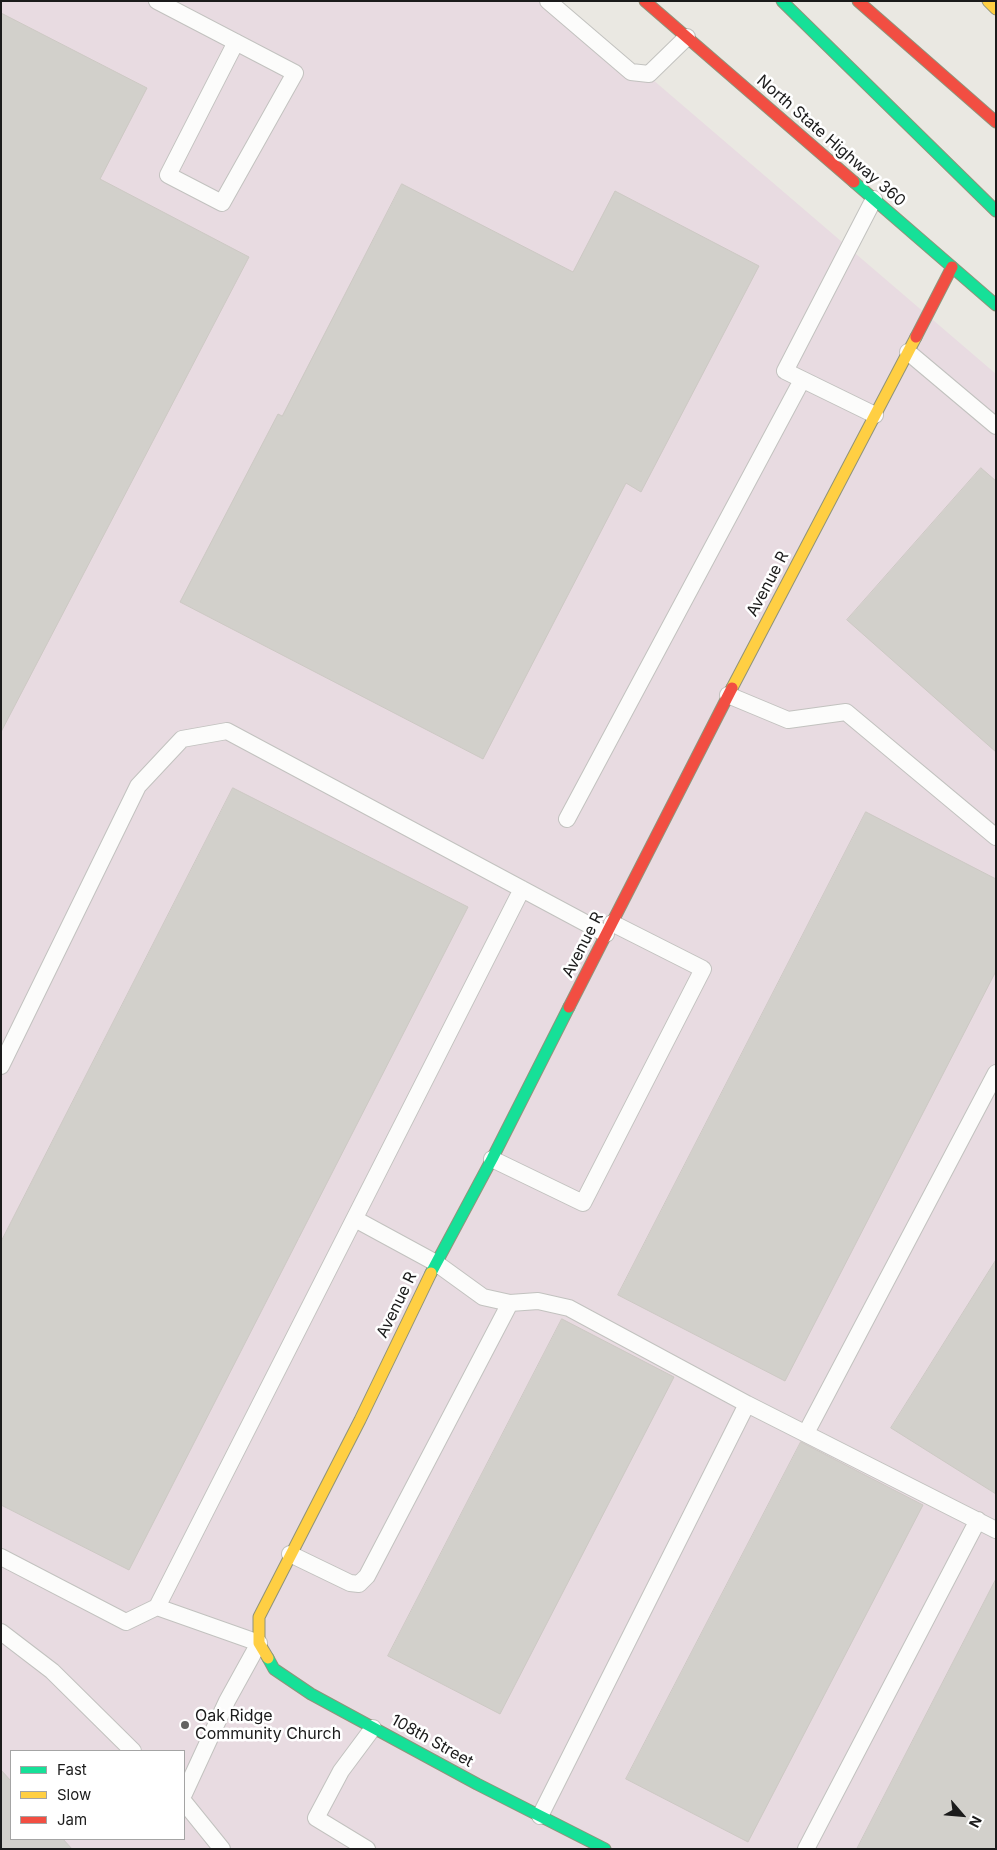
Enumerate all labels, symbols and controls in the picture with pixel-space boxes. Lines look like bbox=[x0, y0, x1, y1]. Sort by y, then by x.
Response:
street label: North State Highway 360 bbox=[753, 71, 909, 211]
street label: Avenue R bbox=[743, 548, 793, 620]
street label: Avenue R bbox=[558, 909, 608, 981]
street label: Avenue R bbox=[373, 1269, 421, 1341]
place label: Oak Ridge Community Church bbox=[195, 1706, 341, 1744]
street label: 108th Street bbox=[388, 1711, 476, 1771]
marker: Oak Ridge Community Church bbox=[179, 1719, 191, 1731]
legend bbox=[10, 1750, 185, 1840]
text: Fast bbox=[57, 1760, 87, 1779]
text: Slow bbox=[57, 1785, 91, 1804]
north arrow bbox=[937, 1790, 987, 1840]
text: Jam bbox=[57, 1810, 87, 1829]
text: N bbox=[966, 1813, 986, 1831]

